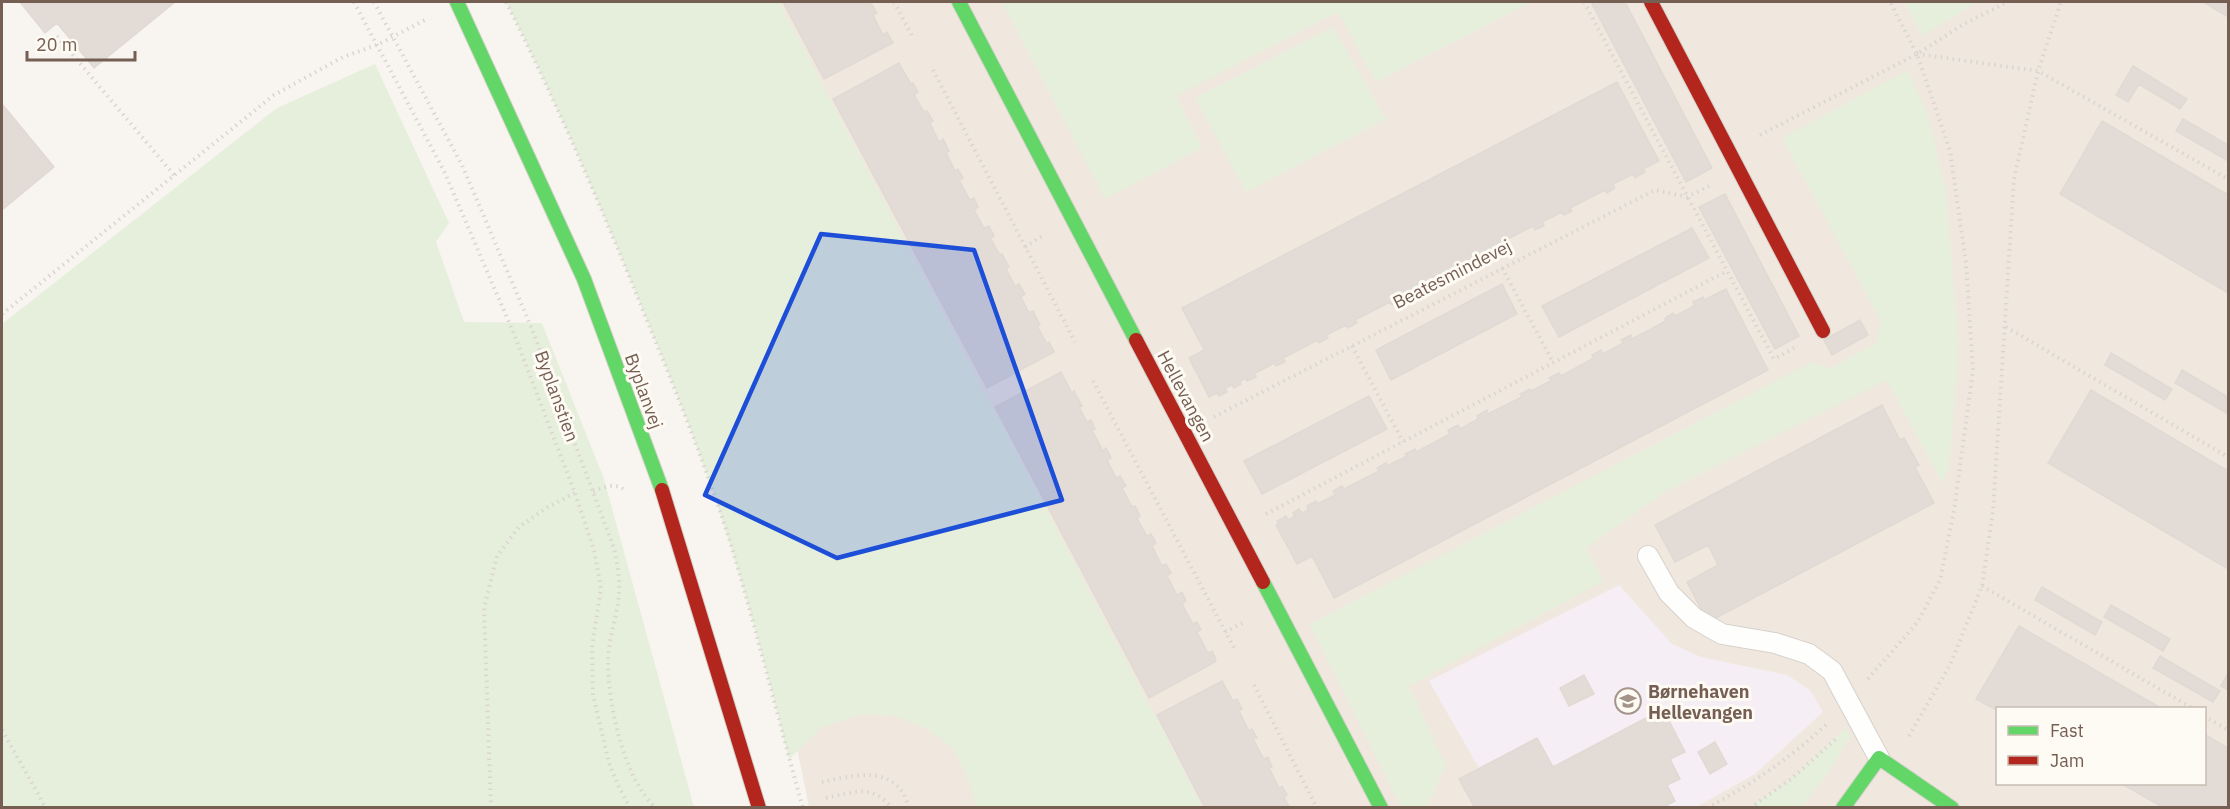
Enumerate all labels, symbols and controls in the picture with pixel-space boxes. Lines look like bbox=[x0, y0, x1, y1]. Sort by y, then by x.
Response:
scale bar bbox=[27, 24, 135, 62]
text: 20 m bbox=[36, 33, 78, 56]
street label: Beatesmindevej bbox=[1389, 234, 1515, 314]
street label: Hellevangen bbox=[1152, 346, 1220, 446]
street label: Byplanstien bbox=[530, 347, 584, 445]
street label: Byplanvej bbox=[620, 350, 668, 432]
place label: Børnehaven Hellevangen bbox=[1648, 680, 1753, 724]
school or university icon: Børnehaven Hellevangen bbox=[1613, 686, 1643, 716]
legend bbox=[1996, 707, 2206, 785]
text: Fast bbox=[2050, 719, 2084, 742]
text: Jam bbox=[2050, 749, 2085, 772]

